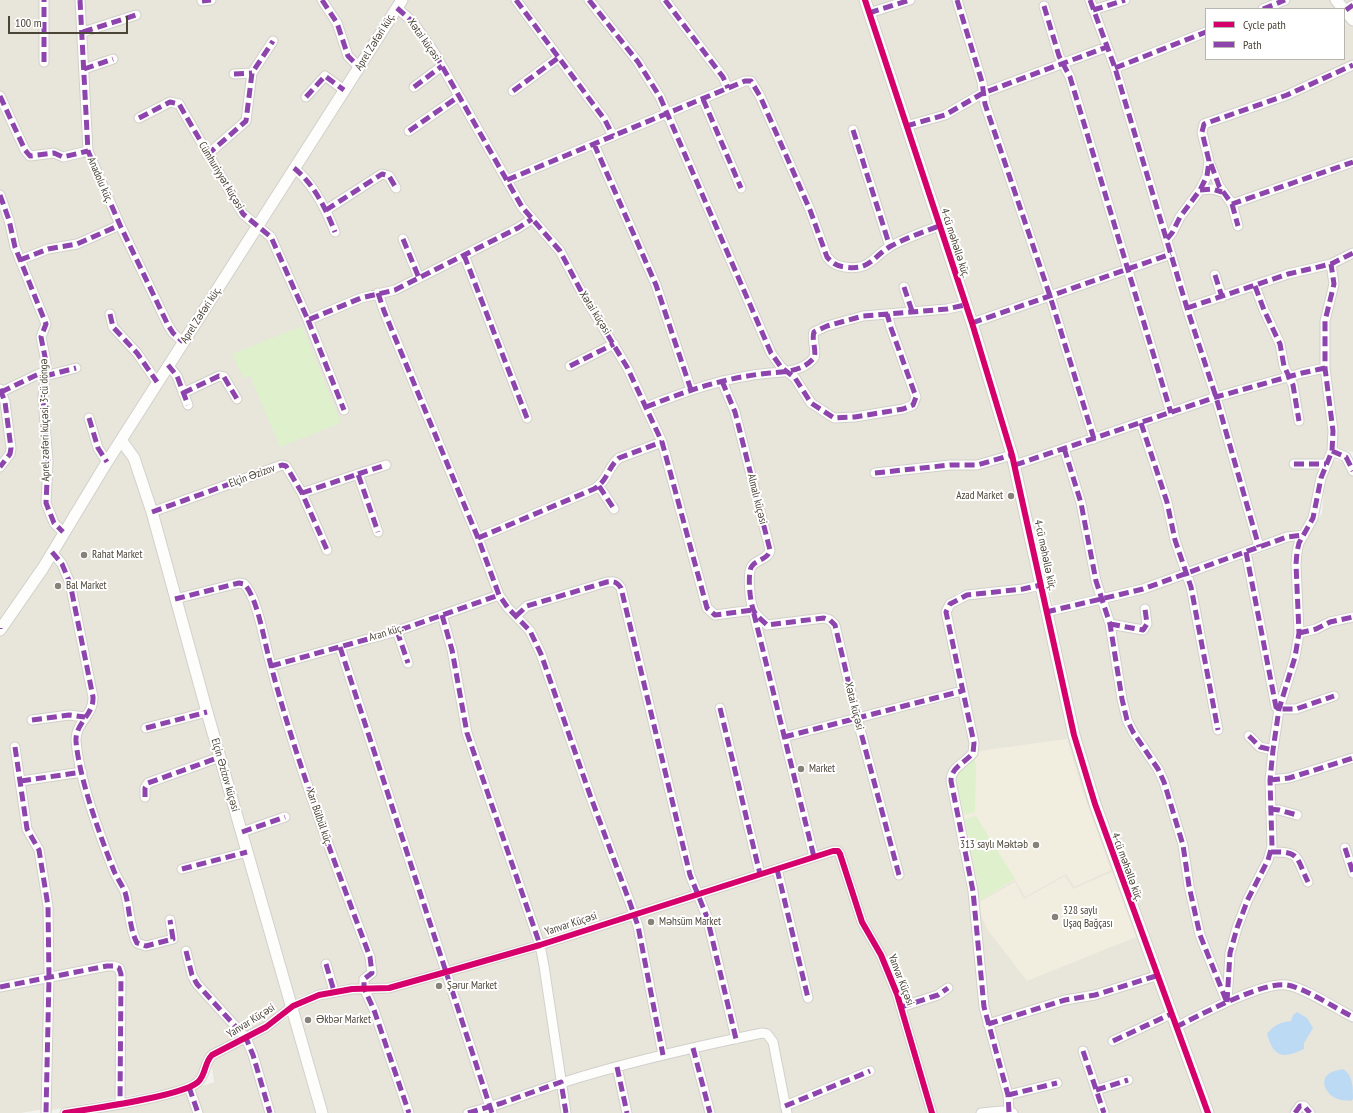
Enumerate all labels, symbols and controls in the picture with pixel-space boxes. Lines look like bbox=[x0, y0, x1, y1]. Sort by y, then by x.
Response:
scale bar bbox=[10, 8, 130, 34]
legend bbox=[1205, 8, 1345, 60]
street label: Aprel Zəfəri küç. bbox=[352, 11, 398, 73]
text: 100 m bbox=[15, 15, 42, 30]
street label: Xətai küçəsi bbox=[405, 16, 443, 64]
text: Cycle path bbox=[1243, 17, 1286, 32]
text: Path bbox=[1243, 37, 1261, 52]
street label: Cümhuriyyət küçəsi bbox=[196, 140, 246, 212]
street label: Anadolu küç. bbox=[84, 155, 116, 205]
street label: 4-cü məhəllə küç. bbox=[938, 207, 972, 279]
street label: Aprel Zəfəri küç. bbox=[178, 284, 224, 346]
street label: Xətai küçəsi bbox=[576, 289, 614, 337]
street label: Aprel zəfəri küçəsi, 3-cü döngə bbox=[37, 358, 53, 482]
street label: Elçin Əzizov bbox=[227, 462, 277, 490]
street label: Almalı küçəsi bbox=[744, 472, 770, 526]
place label: Azad Market bbox=[956, 489, 1003, 503]
marker: Azad Market bbox=[1006, 491, 1016, 501]
street label: 4-cü məhəllə küç. bbox=[1031, 518, 1059, 592]
place label: Rahat Market bbox=[92, 548, 142, 562]
marker: Rahat Market bbox=[79, 550, 89, 560]
place label: Bal Market bbox=[66, 579, 107, 593]
marker: Bal Market bbox=[53, 581, 63, 591]
street label: Aran küç. bbox=[367, 622, 405, 644]
street label: Xətai küçəsi bbox=[842, 681, 866, 731]
street label: Elçin Əzizov küçəsi bbox=[208, 737, 242, 813]
place label: Market bbox=[809, 762, 835, 776]
marker: Market bbox=[796, 764, 806, 774]
street label: Xarı Bülbül küç. bbox=[303, 787, 335, 847]
street label: 4-cü məhəllə küç. bbox=[1109, 831, 1145, 903]
place label: 313 saylı Məktəb bbox=[960, 838, 1028, 852]
marker: 313 saylı Məktəb bbox=[1031, 840, 1041, 850]
place label: 328 saylı Uşaq Bağçası bbox=[1063, 904, 1113, 930]
street label: Yanvar Küçəsi bbox=[543, 909, 599, 939]
marker: 328 saylı Uşaq Bağçası bbox=[1050, 912, 1060, 922]
place label: Məhsüm Market bbox=[659, 915, 721, 929]
marker: Məhsüm Market bbox=[646, 917, 656, 927]
street label: Yanvar Küçəsi bbox=[885, 952, 917, 1008]
place label: Şərur Market bbox=[447, 979, 497, 993]
marker: Şərur Market bbox=[434, 981, 444, 991]
street label: Yanvar Küçəsi bbox=[225, 1001, 277, 1041]
place label: Əkbər Market bbox=[316, 1013, 371, 1027]
marker: Əkbər Market bbox=[303, 1015, 313, 1025]

